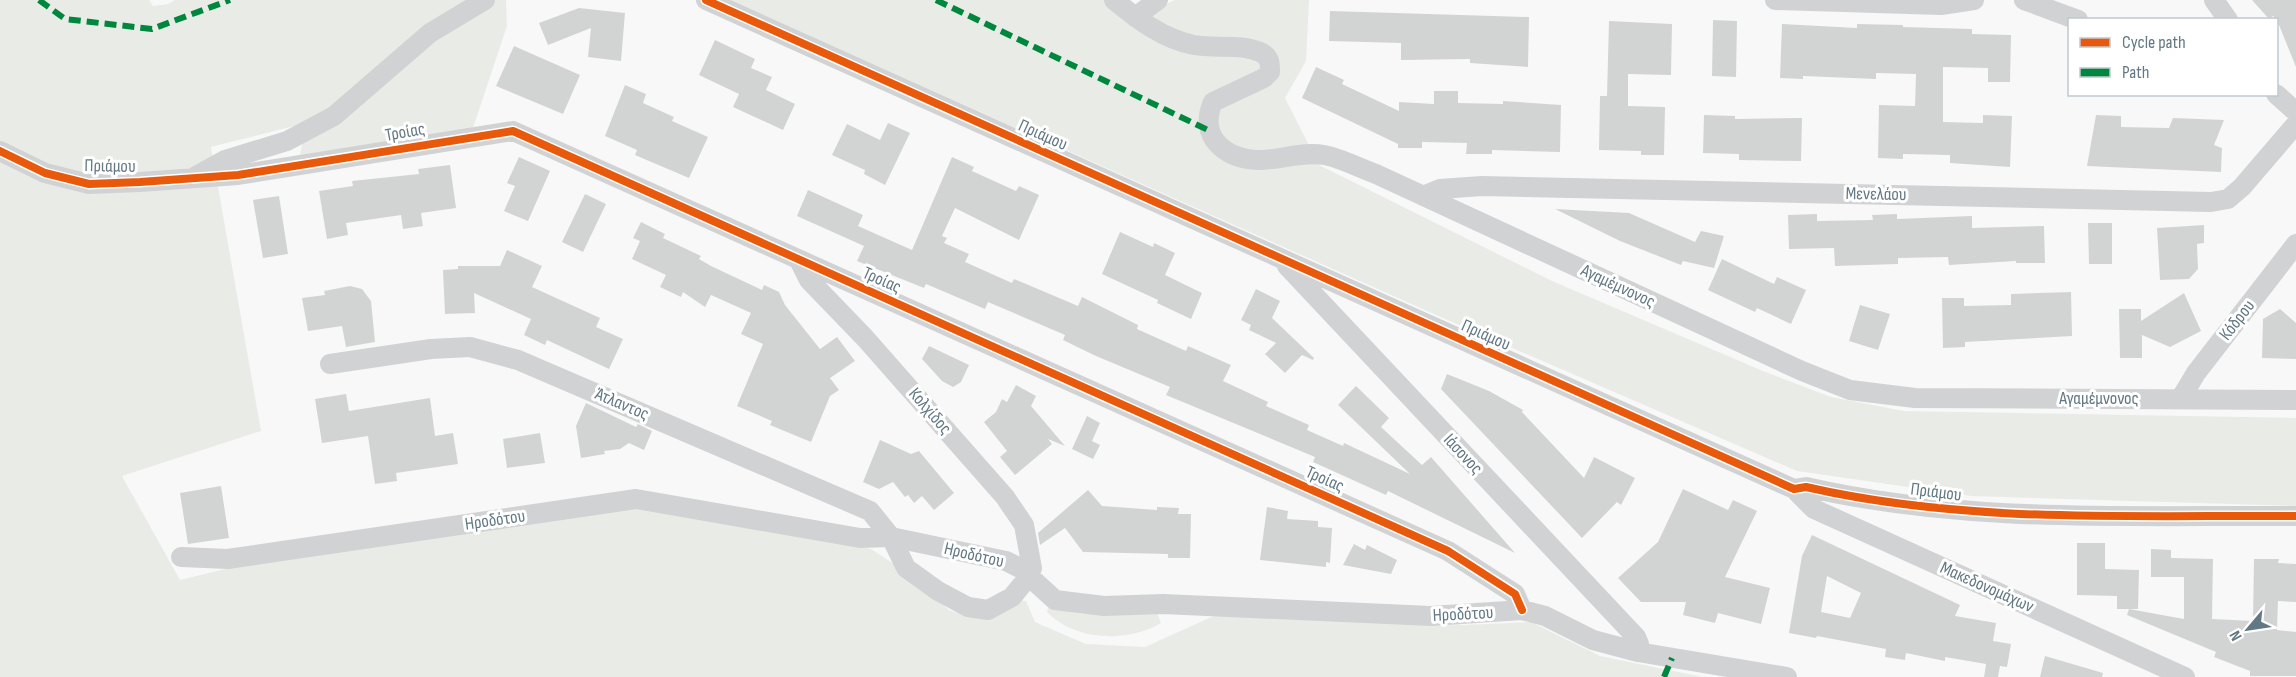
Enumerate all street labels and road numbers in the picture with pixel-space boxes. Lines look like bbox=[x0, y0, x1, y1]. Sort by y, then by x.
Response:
street label: Πριάμου bbox=[1015, 115, 1071, 155]
street label: Τροίας bbox=[384, 118, 426, 146]
street label: Πριάμου bbox=[84, 155, 136, 177]
street label: Μενελάου bbox=[1845, 183, 1907, 205]
street label: Αγαμέμνονος bbox=[1577, 259, 1658, 312]
street label: Τροίας bbox=[859, 262, 905, 298]
street label: Κόδρου bbox=[2215, 296, 2259, 344]
street label: Πριάμου bbox=[1458, 315, 1514, 355]
street label: Άτλαντος bbox=[592, 383, 652, 425]
street label: Κολχίδος bbox=[904, 383, 956, 439]
street label: Αγαμέμνονος bbox=[2058, 388, 2139, 409]
street label: Ιάσονος bbox=[1439, 429, 1487, 479]
street label: Τροίας bbox=[1302, 461, 1348, 497]
street label: Πριάμου bbox=[1909, 478, 1963, 506]
street label: Ηροδότου bbox=[463, 505, 527, 535]
street label: Ηροδότου bbox=[942, 538, 1006, 572]
street label: Μακεδονομάχων bbox=[1937, 557, 2037, 617]
street label: Ηροδότου bbox=[1432, 602, 1494, 626]

